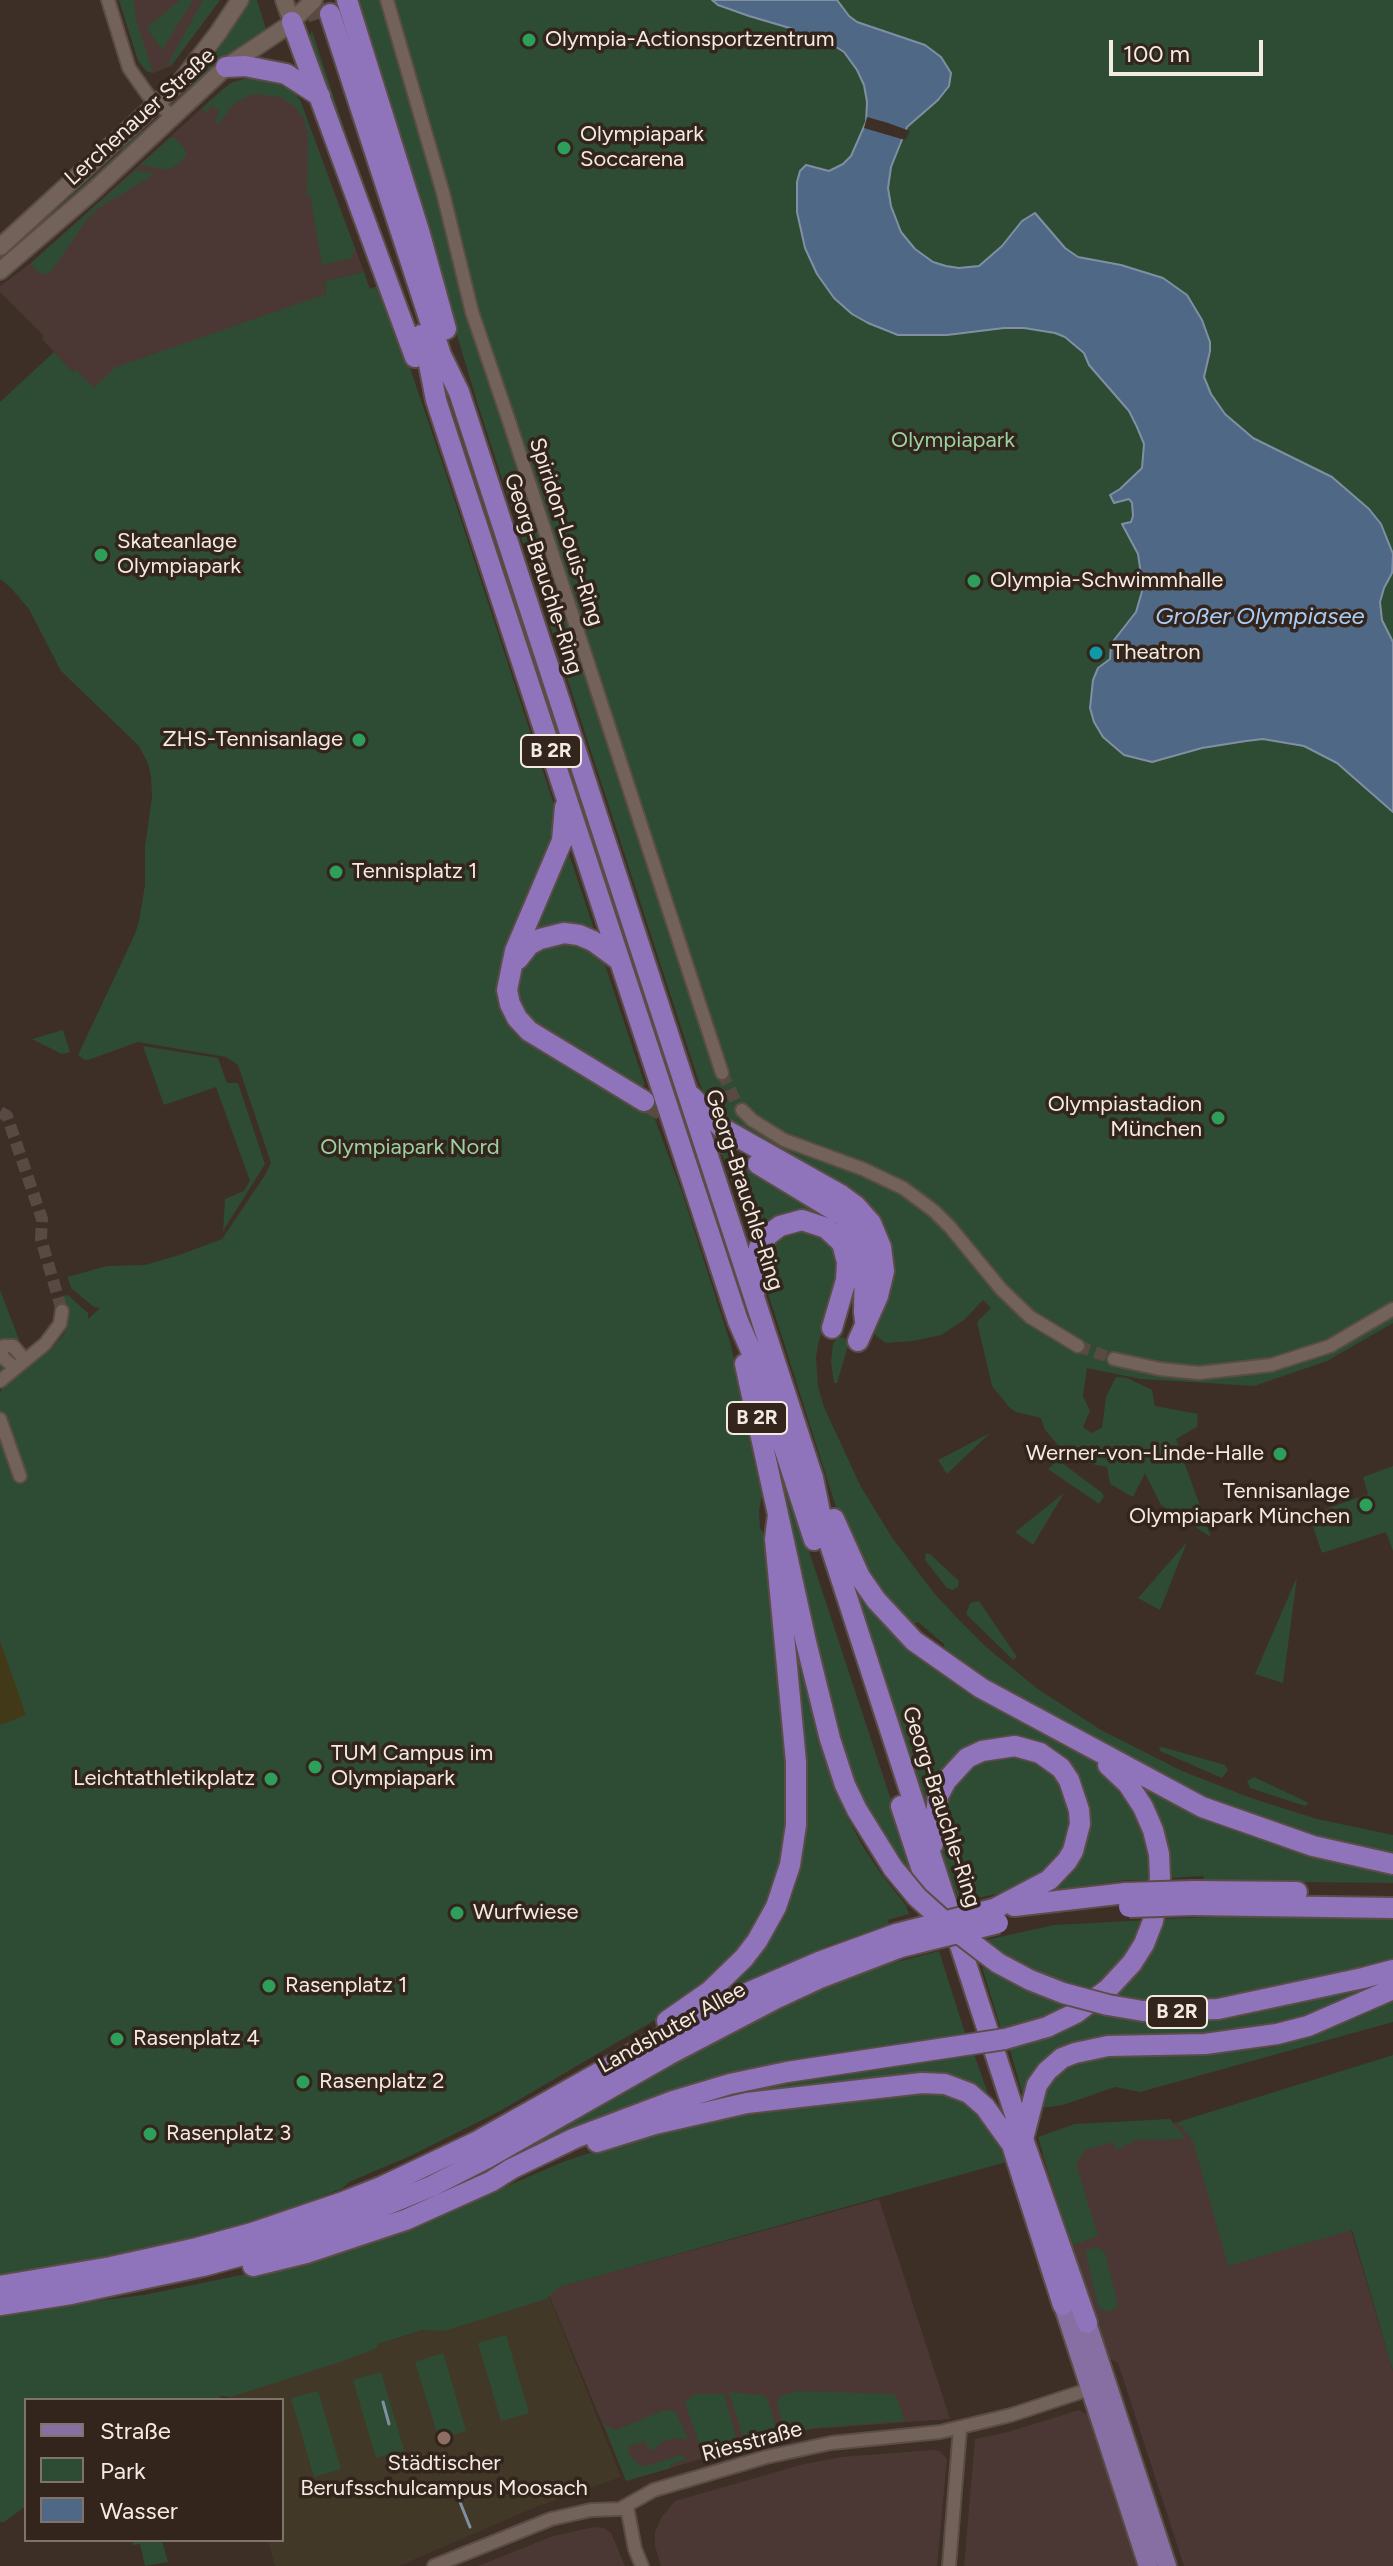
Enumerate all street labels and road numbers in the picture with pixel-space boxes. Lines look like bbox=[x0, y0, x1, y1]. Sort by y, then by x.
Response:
street label: Lerchenauer Straße bbox=[60, 43, 220, 191]
street label: Spiridon-Louis-Ring bbox=[523, 435, 609, 629]
street label: Georg-Brauchle-Ring bbox=[498, 470, 588, 678]
road number: B 2R bbox=[521, 735, 581, 767]
street label: Georg-Brauchle-Ring bbox=[699, 1086, 789, 1294]
road number: B 2R bbox=[727, 1402, 787, 1434]
street label: Georg-Brauchle-Ring bbox=[896, 1703, 986, 1911]
street label: Landshuter Allee bbox=[594, 1977, 750, 2079]
road number: B 2R bbox=[1147, 1996, 1207, 2028]
street label: Riesstraße bbox=[699, 2416, 805, 2468]

